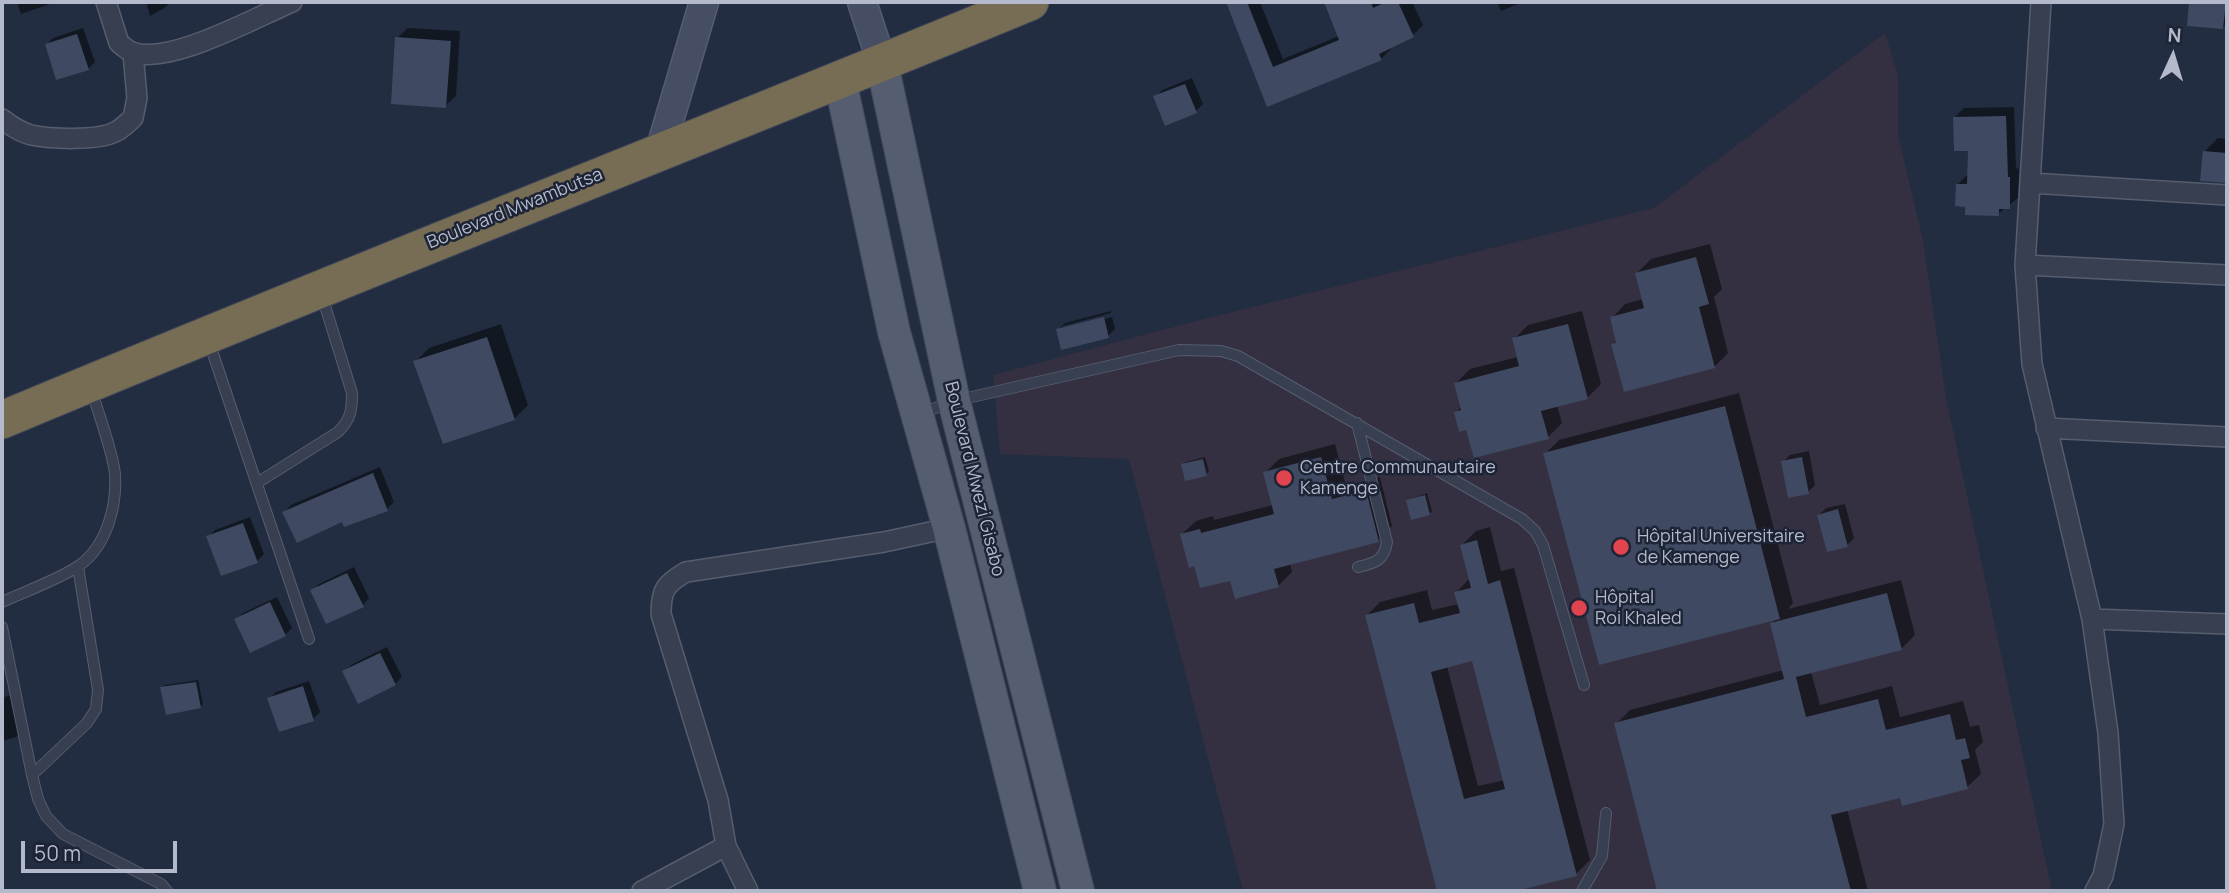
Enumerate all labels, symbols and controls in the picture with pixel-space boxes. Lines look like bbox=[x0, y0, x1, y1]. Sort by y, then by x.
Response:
north arrow bbox=[2138, 21, 2208, 91]
text: N bbox=[2167, 22, 2182, 48]
street label: Boulevard Mwambutsa bbox=[424, 164, 606, 254]
street label: Boulevard Mwezi Gisabo bbox=[939, 379, 1009, 579]
place label: Centre Communautaire Kamenge bbox=[1300, 457, 1496, 500]
marker: Centre Communautaire Kamenge bbox=[1274, 468, 1294, 488]
place label: Hôpital Universitaire de Kamenge bbox=[1637, 526, 1805, 568]
marker: Hôpital Universitaire de Kamenge bbox=[1611, 537, 1631, 557]
place label: Hôpital Roi Khaled bbox=[1595, 587, 1682, 630]
marker: Hôpital Roi Khaled bbox=[1569, 598, 1589, 618]
scale bar bbox=[24, 826, 180, 870]
text: 50 m bbox=[34, 839, 81, 867]

